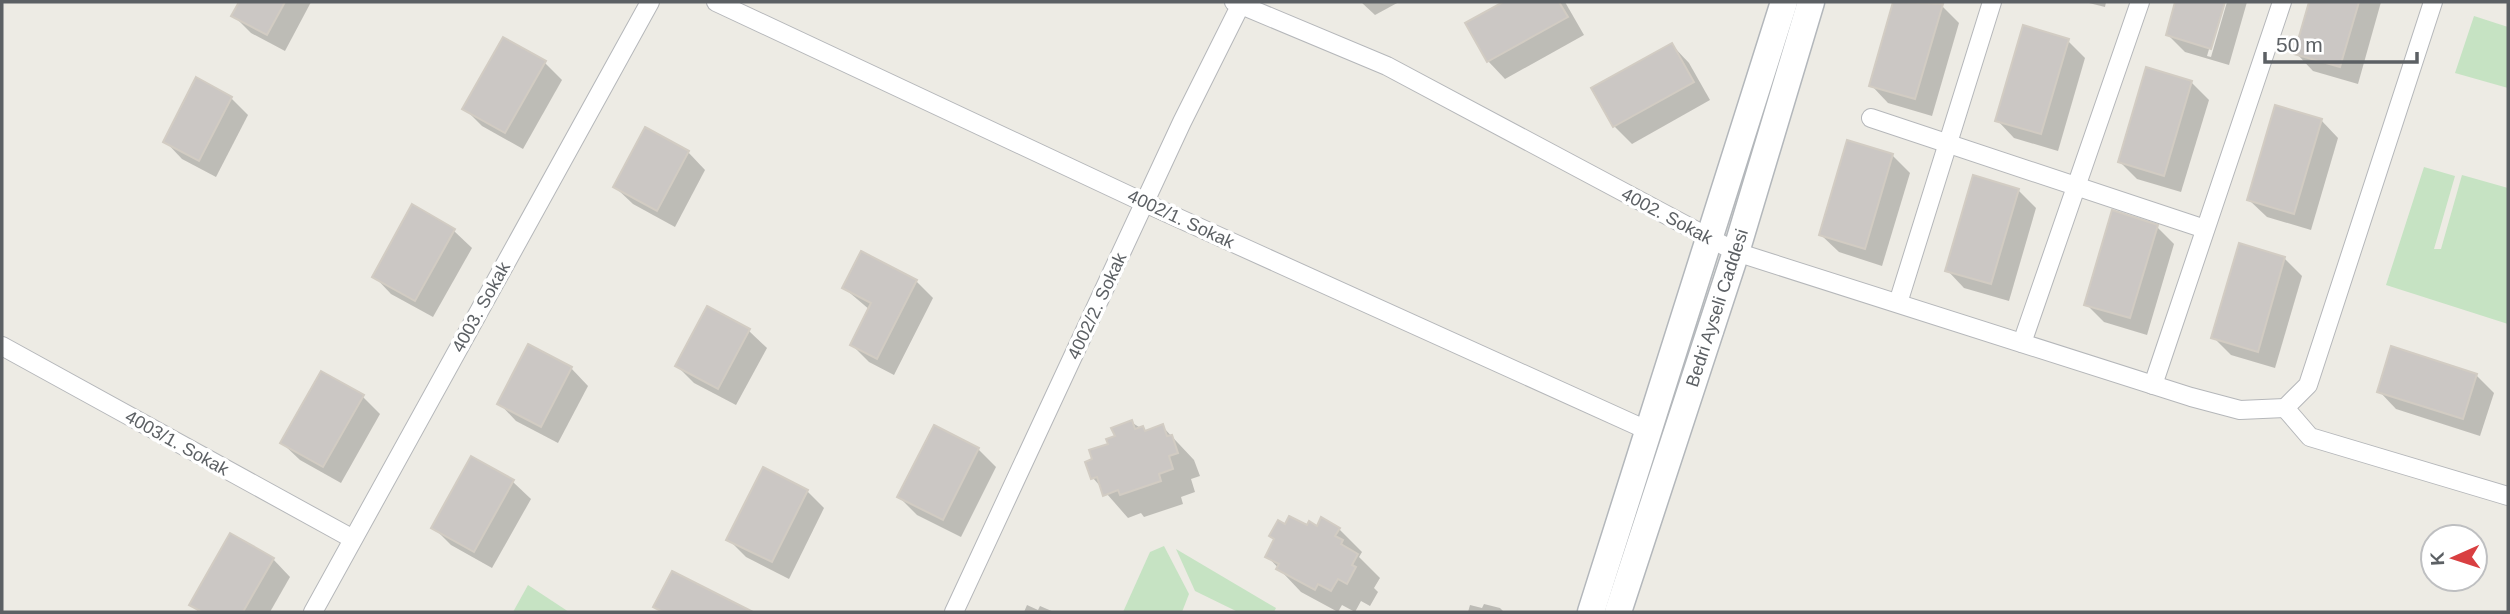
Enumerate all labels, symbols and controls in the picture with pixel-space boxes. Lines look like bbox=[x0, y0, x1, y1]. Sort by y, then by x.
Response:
scale bar bbox=[2265, 21, 2417, 65]
text: 50 m bbox=[2276, 33, 2323, 56]
street label: 4002. Sokak bbox=[1618, 184, 1717, 249]
street label: 4002/1. Sokak bbox=[1125, 186, 1238, 253]
street label: Bedri Ayseli Caddesi bbox=[1682, 227, 1752, 389]
street label: 4002/2. Sokak bbox=[1064, 249, 1131, 362]
street label: 4003. Sokak bbox=[448, 258, 514, 356]
street label: 4003/1. Sokak bbox=[122, 406, 233, 480]
north arrow bbox=[2419, 523, 2489, 593]
text: K bbox=[2427, 551, 2448, 566]

